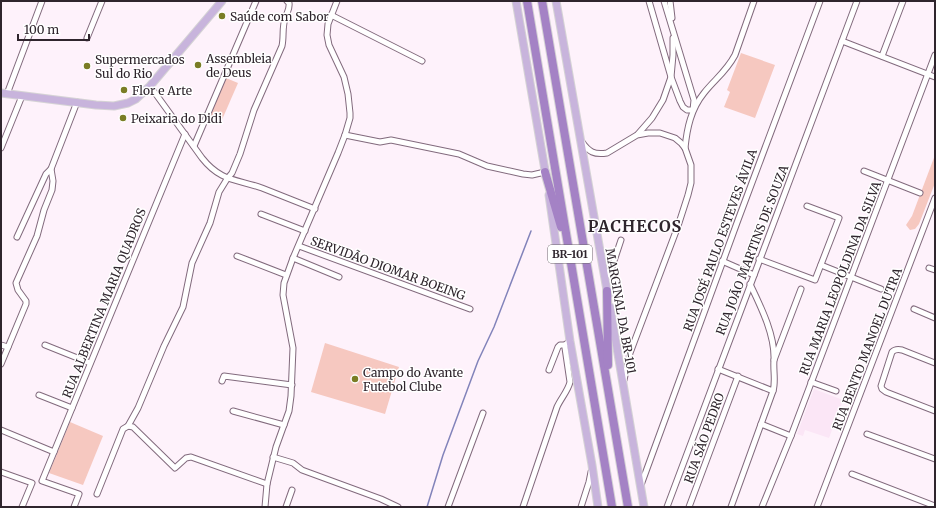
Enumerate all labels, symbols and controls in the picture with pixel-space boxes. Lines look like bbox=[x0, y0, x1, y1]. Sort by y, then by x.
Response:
place label: Saúde com Sabor bbox=[230, 9, 329, 24]
marker: Saúde com Sabor bbox=[217, 11, 227, 21]
scale bar bbox=[18, 16, 89, 42]
text: 100 m bbox=[24, 22, 59, 37]
place label: Assembleia de Deus bbox=[205, 51, 272, 80]
place label: Supermercados Sul do Rio bbox=[95, 52, 185, 81]
marker: Assembleia de Deus bbox=[193, 60, 203, 70]
marker: Supermercados Sul do Rio bbox=[82, 61, 92, 71]
place label: Flor e Arte bbox=[132, 83, 192, 98]
marker: Flor e Arte bbox=[119, 85, 129, 95]
place label: Peixaria do Didi bbox=[131, 111, 222, 126]
marker: Peixaria do Didi bbox=[118, 113, 128, 123]
street label: RUA JOSÉ PAULO ESTEVES ÁVILA bbox=[680, 146, 760, 333]
street label: RUA JOÃO MARTINS DE SOUZA bbox=[713, 162, 792, 337]
street label: RUA MARIA LEOPOLDINA DA SILVA bbox=[796, 178, 884, 377]
street label: RUA ALBERTINA MARIA QUADROS bbox=[59, 206, 149, 400]
district label: PACHECOS bbox=[588, 216, 682, 236]
street label: SERVIDÃO DIOMAR BOEING bbox=[308, 233, 468, 303]
road number: BR-101 bbox=[548, 245, 592, 263]
street label: MARGINAL DA BR-101 bbox=[603, 247, 640, 376]
street label: RUA BENTO MANOEL DUTRA bbox=[829, 265, 905, 432]
place label: Campo do Avante Futebol Clube bbox=[363, 365, 463, 394]
marker: Campo do Avante Futebol Clube bbox=[350, 374, 360, 384]
street label: RUA SÃO PEDRO bbox=[681, 390, 727, 485]

